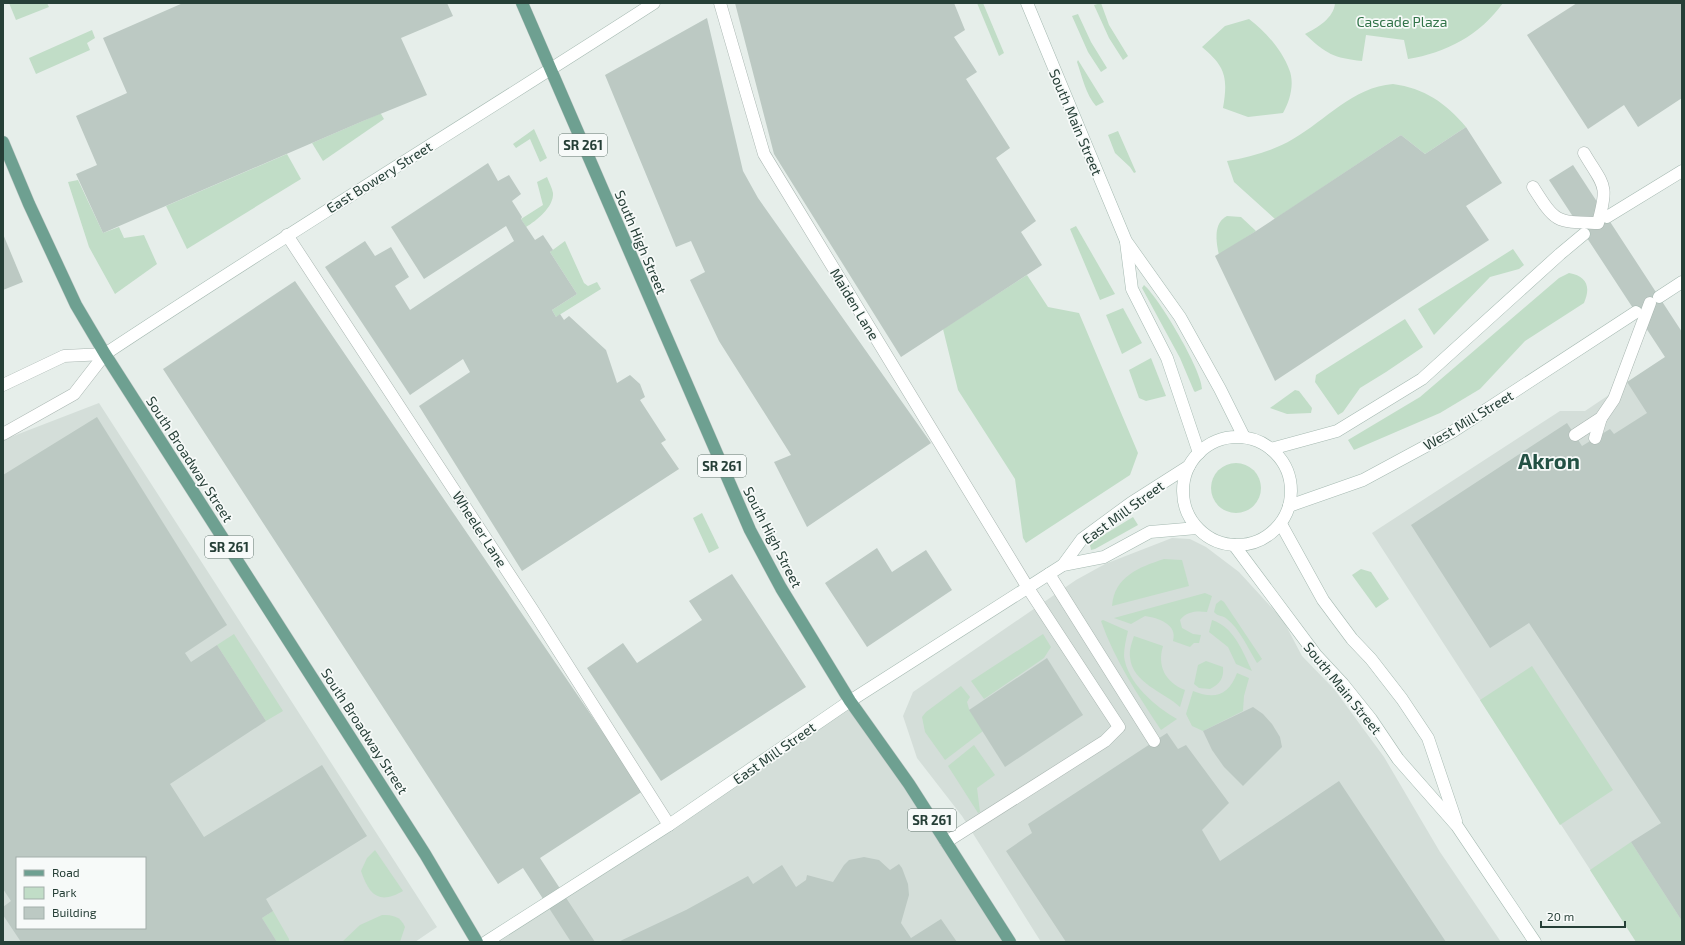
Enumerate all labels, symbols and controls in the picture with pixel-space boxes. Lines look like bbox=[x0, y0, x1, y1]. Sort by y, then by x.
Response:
park label: Cascade Plaza bbox=[1357, 13, 1447, 30]
street label: South Main Street bbox=[1046, 66, 1106, 178]
road number: SR 261 bbox=[559, 134, 607, 156]
street label: East Bowery Street bbox=[323, 138, 435, 216]
street label: South High Street bbox=[611, 188, 671, 296]
street label: Maiden Lane bbox=[827, 265, 883, 343]
street label: West Mill Street bbox=[1420, 386, 1516, 454]
street label: South Broadway Street bbox=[143, 393, 237, 525]
district label: Akron bbox=[1518, 447, 1580, 473]
road number: SR 261 bbox=[698, 455, 746, 477]
street label: East Mill Street bbox=[1079, 477, 1167, 547]
street label: South High Street bbox=[740, 484, 806, 590]
street label: Wheeler Lane bbox=[449, 488, 511, 570]
road number: SR 261 bbox=[205, 536, 253, 558]
street label: South Main Street bbox=[1301, 638, 1385, 738]
street label: South Broadway Street bbox=[318, 665, 412, 797]
street label: East Mill Street bbox=[729, 718, 819, 788]
road number: SR 261 bbox=[908, 809, 956, 831]
legend bbox=[16, 857, 146, 929]
text: Road bbox=[52, 865, 80, 879]
text: Park bbox=[52, 885, 77, 899]
scale bar bbox=[1541, 903, 1625, 929]
text: Building bbox=[52, 905, 97, 919]
text: 20 m bbox=[1547, 909, 1574, 923]

